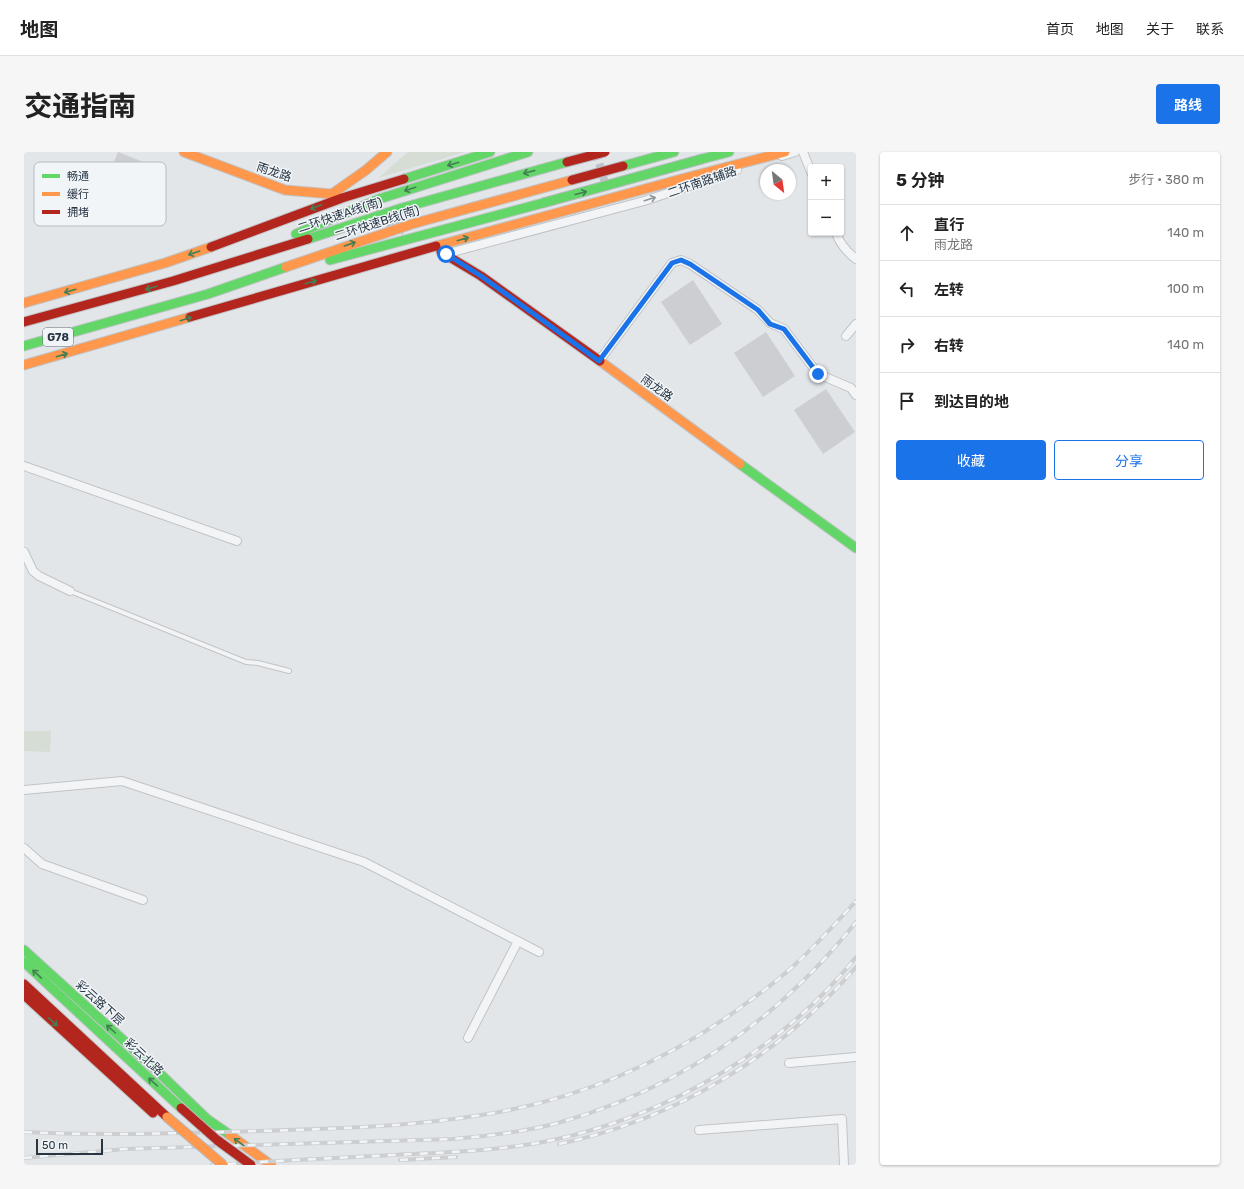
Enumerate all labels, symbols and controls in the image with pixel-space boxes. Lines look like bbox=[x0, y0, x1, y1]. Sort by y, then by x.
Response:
text: 地图 bbox=[20, 18, 58, 41]
text: 首页 bbox=[1046, 21, 1074, 38]
text: 地图 bbox=[1096, 21, 1124, 38]
text: 关于 bbox=[1146, 21, 1174, 38]
text: 联系 bbox=[1196, 21, 1224, 38]
button: 路线 bbox=[1156, 84, 1220, 124]
text: 交通指南 bbox=[24, 90, 136, 123]
street label: 雨龙路 bbox=[255, 160, 293, 184]
one-way arrow bbox=[446, 161, 459, 168]
legend bbox=[34, 162, 166, 226]
street label: 二环南路辅路 bbox=[666, 164, 738, 200]
north arrow bbox=[760, 164, 796, 200]
map controls bbox=[808, 164, 844, 236]
button: + bbox=[808, 164, 844, 200]
one-way arrow bbox=[523, 169, 536, 176]
text: 畅通 bbox=[67, 170, 89, 183]
text: 5 分钟 bbox=[896, 170, 945, 190]
text: 步行 · 380 m bbox=[1128, 172, 1204, 187]
one-way arrow bbox=[404, 185, 416, 193]
text: 缓行 bbox=[67, 188, 89, 201]
one-way arrow bbox=[574, 189, 587, 196]
street label: 二环快速A线(南) bbox=[296, 195, 384, 235]
one-way arrow bbox=[643, 195, 656, 202]
button: − bbox=[808, 200, 844, 236]
street label: 二环快速B线(南) bbox=[333, 203, 421, 243]
one-way arrow bbox=[310, 204, 322, 212]
text: 拥堵 bbox=[67, 206, 89, 219]
text: 直行 bbox=[934, 216, 964, 234]
icon: ahead bbox=[896, 222, 918, 244]
text: 140 m bbox=[1167, 225, 1204, 240]
one-way arrow bbox=[456, 234, 469, 242]
text: 雨龙路 bbox=[934, 237, 973, 252]
one-way arrow bbox=[344, 240, 356, 248]
route start bbox=[437, 245, 455, 263]
one-way arrow bbox=[188, 250, 200, 258]
one-way arrow bbox=[304, 278, 317, 285]
icon: left bbox=[896, 278, 918, 300]
text: 左转 bbox=[934, 281, 964, 299]
text: 100 m bbox=[1167, 281, 1204, 296]
one-way arrow bbox=[145, 285, 158, 292]
one-way arrow bbox=[63, 288, 76, 295]
one-way arrow bbox=[180, 315, 193, 322]
road number: G78 bbox=[43, 328, 73, 346]
icon: right bbox=[896, 334, 918, 356]
text: 右转 bbox=[934, 337, 964, 355]
text: 140 m bbox=[1167, 337, 1204, 352]
one-way arrow bbox=[55, 351, 68, 358]
route end bbox=[809, 365, 827, 383]
street label: 雨龙路 bbox=[638, 372, 676, 404]
icon: arrive bbox=[896, 390, 918, 412]
text: 到达目的地 bbox=[934, 393, 1009, 411]
button: 收藏 bbox=[896, 440, 1046, 480]
button: 分享 bbox=[1054, 440, 1204, 480]
one-way arrow bbox=[32, 969, 42, 979]
street label: 彩云路下层 bbox=[73, 978, 127, 1028]
one-way arrow bbox=[47, 1017, 58, 1026]
one-way arrow bbox=[106, 1025, 116, 1034]
street label: 彩云北路 bbox=[122, 1036, 166, 1078]
one-way arrow bbox=[147, 1077, 158, 1086]
scale bar bbox=[36, 1137, 103, 1156]
one-way arrow bbox=[234, 1138, 245, 1146]
text: 50 m bbox=[42, 1139, 68, 1152]

